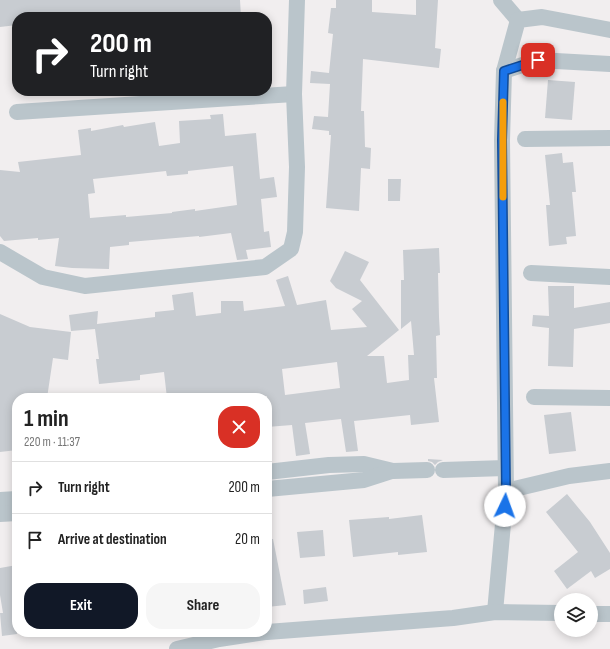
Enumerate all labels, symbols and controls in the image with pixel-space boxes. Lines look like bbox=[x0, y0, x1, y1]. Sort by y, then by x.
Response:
text: 200 m bbox=[90, 27, 152, 60]
icon: right bbox=[24, 28, 76, 80]
pin bbox=[521, 43, 555, 77]
icon: arrive bbox=[527, 49, 549, 71]
text: Turn right bbox=[90, 61, 148, 82]
text: 1 min bbox=[24, 404, 69, 433]
button: close bbox=[218, 406, 260, 448]
text: 220 m · 11:37 bbox=[24, 434, 80, 450]
icon: right bbox=[24, 477, 46, 499]
text: Turn right bbox=[58, 478, 110, 497]
text: 200 m bbox=[228, 478, 260, 497]
position arrow bbox=[484, 485, 526, 527]
icon: arrive bbox=[24, 529, 46, 551]
text: Arrive at destination bbox=[58, 530, 167, 549]
text: 20 m bbox=[235, 530, 260, 549]
button: Exit bbox=[24, 583, 138, 629]
button: Share bbox=[146, 583, 260, 629]
map controls bbox=[554, 593, 598, 637]
button: layers bbox=[554, 593, 598, 637]

